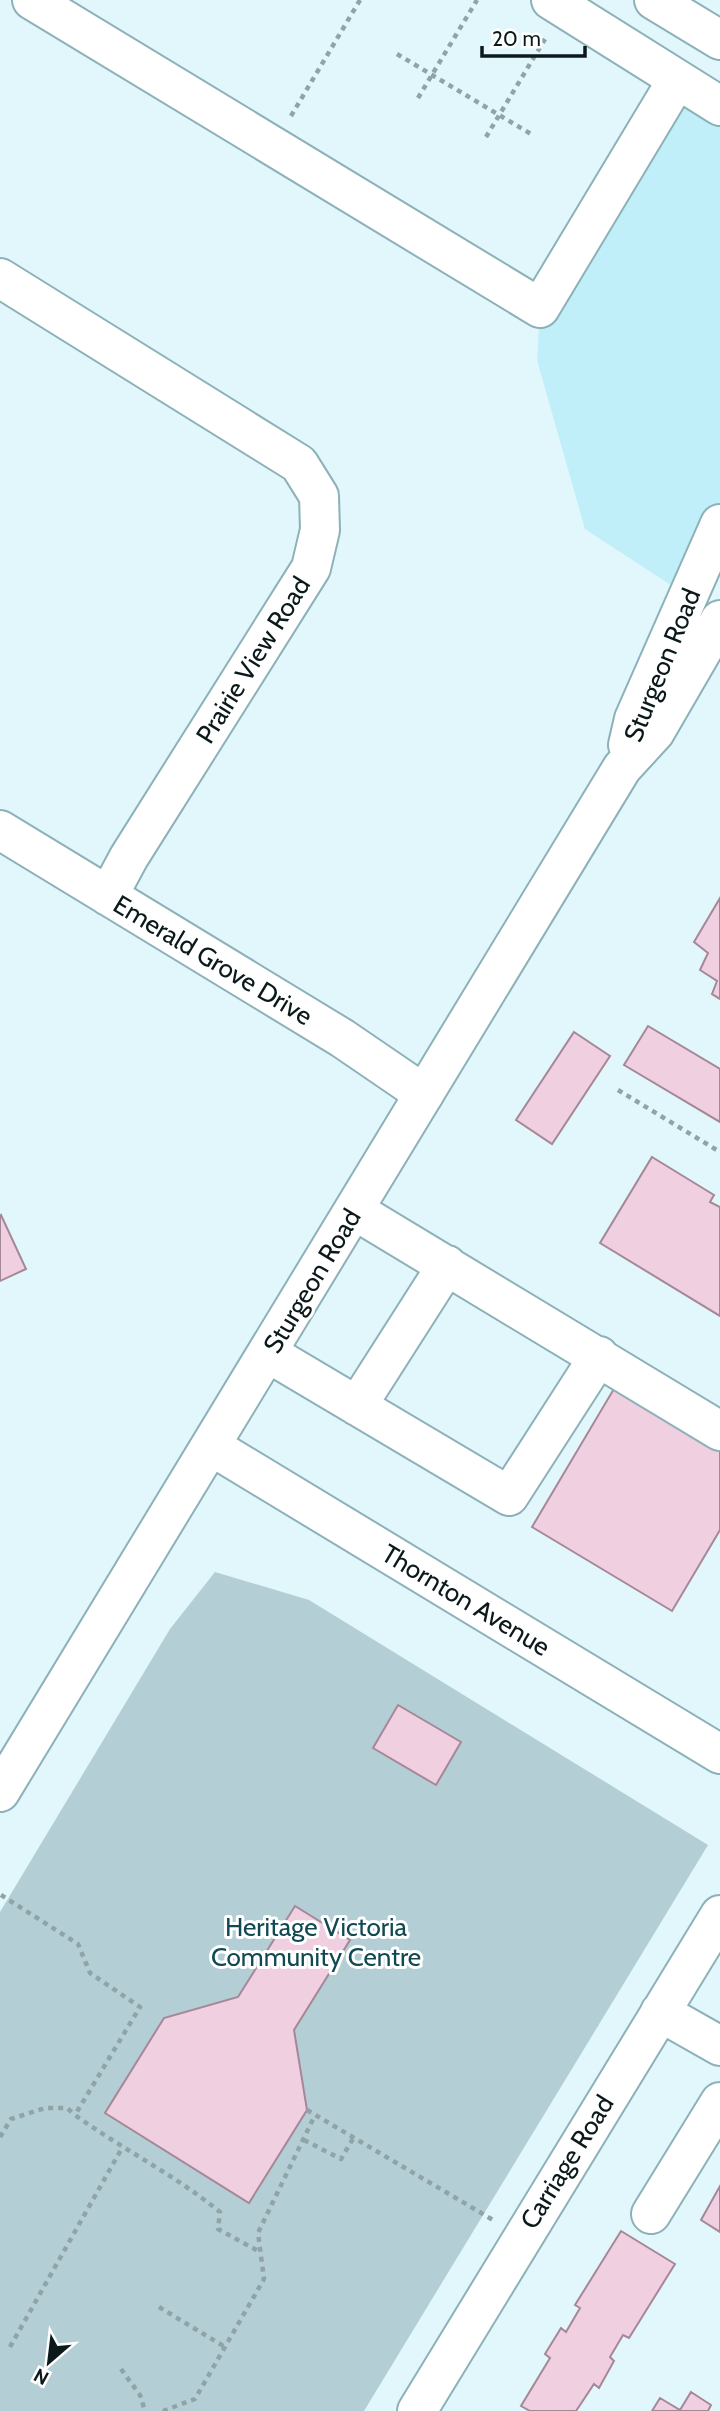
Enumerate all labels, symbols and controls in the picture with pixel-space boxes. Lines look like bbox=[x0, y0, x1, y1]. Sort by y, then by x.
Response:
scale bar bbox=[482, 14, 585, 58]
text: 20 m bbox=[492, 26, 541, 51]
street label: Prairie View Road bbox=[189, 571, 317, 749]
street label: Sturgeon Road bbox=[617, 584, 707, 746]
street label: Emerald Grove Drive bbox=[108, 888, 318, 1032]
street label: Sturgeon Road bbox=[256, 1203, 368, 1359]
street label: Thornton Avenue bbox=[376, 1537, 556, 1663]
park label: Heritage Victoria Community Centre bbox=[211, 1911, 421, 1973]
street label: Carriage Road bbox=[513, 2089, 621, 2235]
north arrow bbox=[14, 2327, 84, 2397]
text: N bbox=[30, 2363, 53, 2390]

